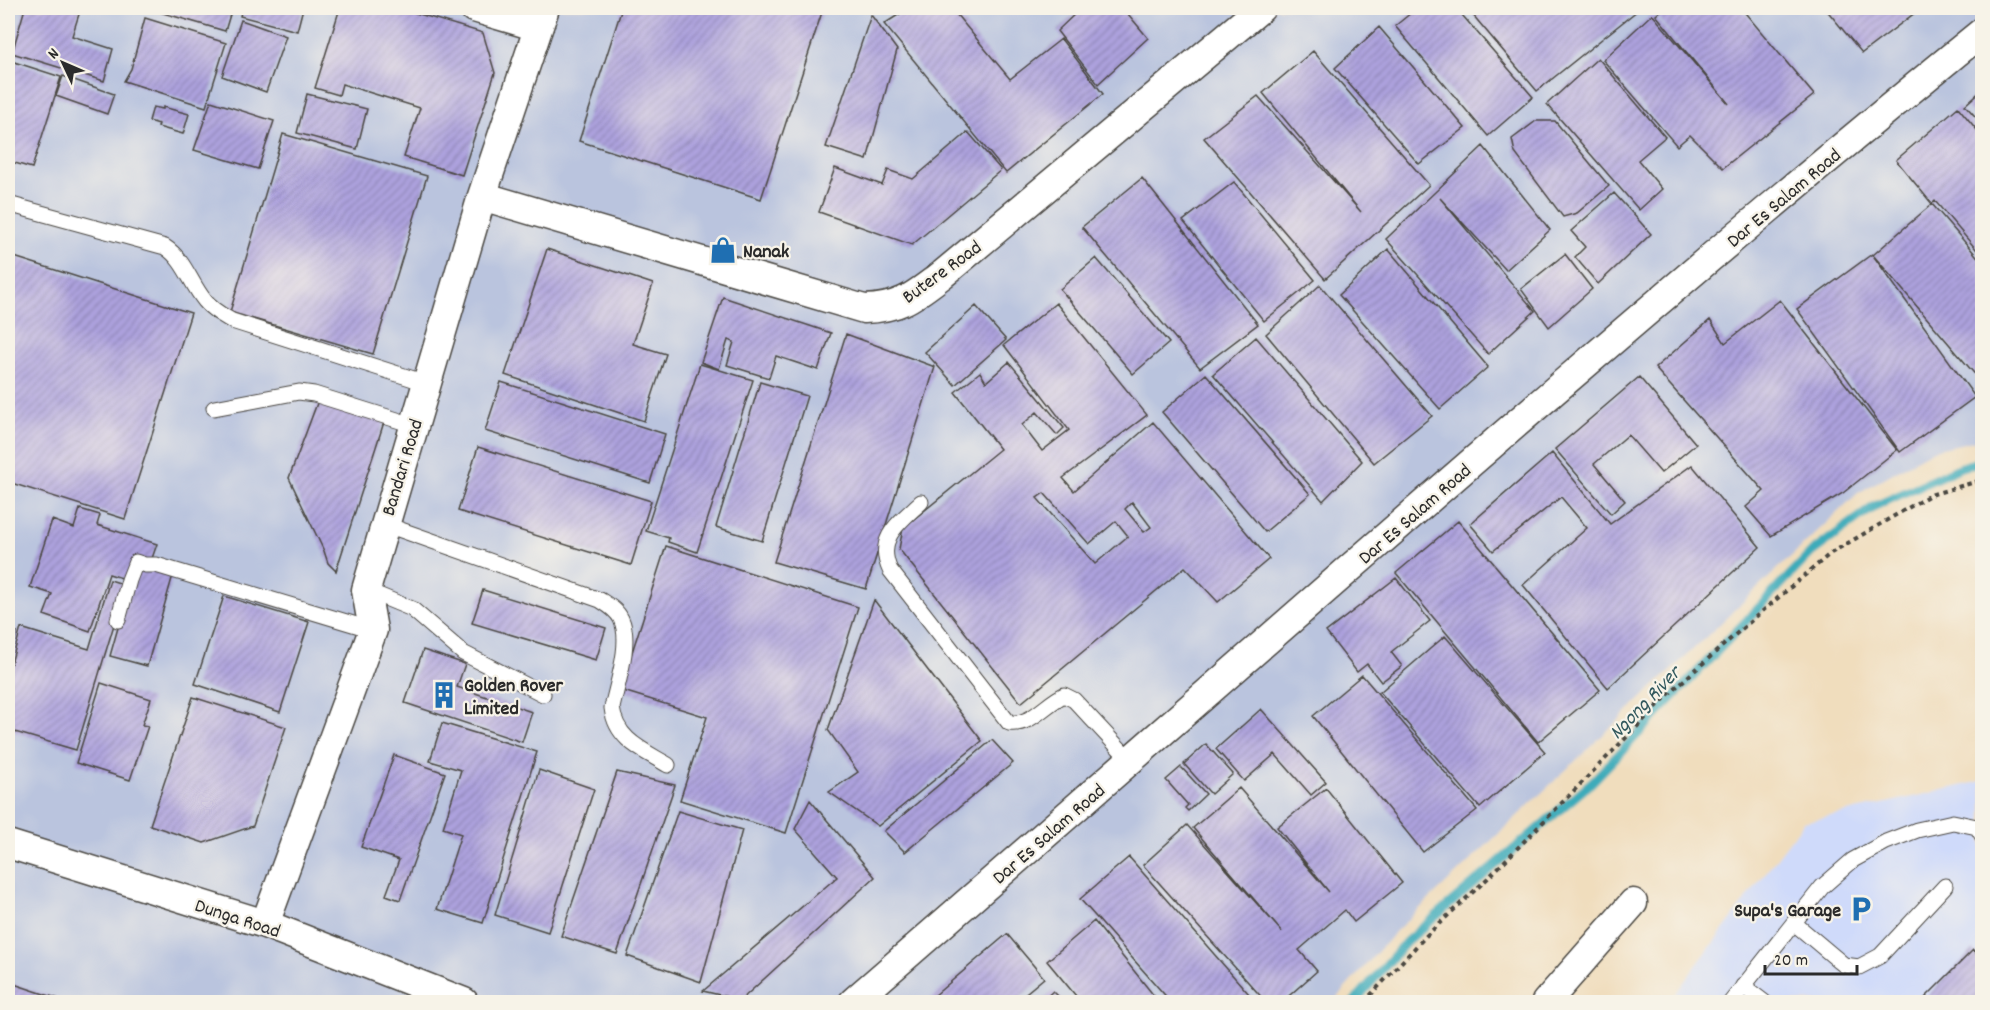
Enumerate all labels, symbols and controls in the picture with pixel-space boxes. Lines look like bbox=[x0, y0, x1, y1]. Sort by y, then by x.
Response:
north arrow bbox=[33, 33, 93, 93]
text: N bbox=[43, 43, 65, 65]
street label: Dar Es Salam Road bbox=[1722, 143, 1848, 256]
shop icon: Nanak bbox=[708, 235, 738, 265]
street label: Butere Road bbox=[897, 235, 988, 312]
place label: Nanak bbox=[743, 239, 789, 267]
street label: Bandari Road bbox=[376, 416, 432, 520]
street label: Dar Es Salam Road bbox=[1353, 458, 1479, 572]
water label: Ngong River bbox=[1603, 659, 1691, 748]
place label: Golden Rover Limited bbox=[464, 673, 564, 724]
building icon: Golden Rover Limited bbox=[429, 680, 459, 710]
street label: Dar Es Salam Road bbox=[987, 778, 1113, 892]
street label: Dunga Road bbox=[191, 893, 283, 947]
parking icon: Supa's Garage bbox=[1846, 894, 1876, 924]
place label: Supa's Garage bbox=[1734, 898, 1841, 926]
scale bar bbox=[1765, 938, 1856, 976]
text: 20 m bbox=[1774, 949, 1808, 974]

